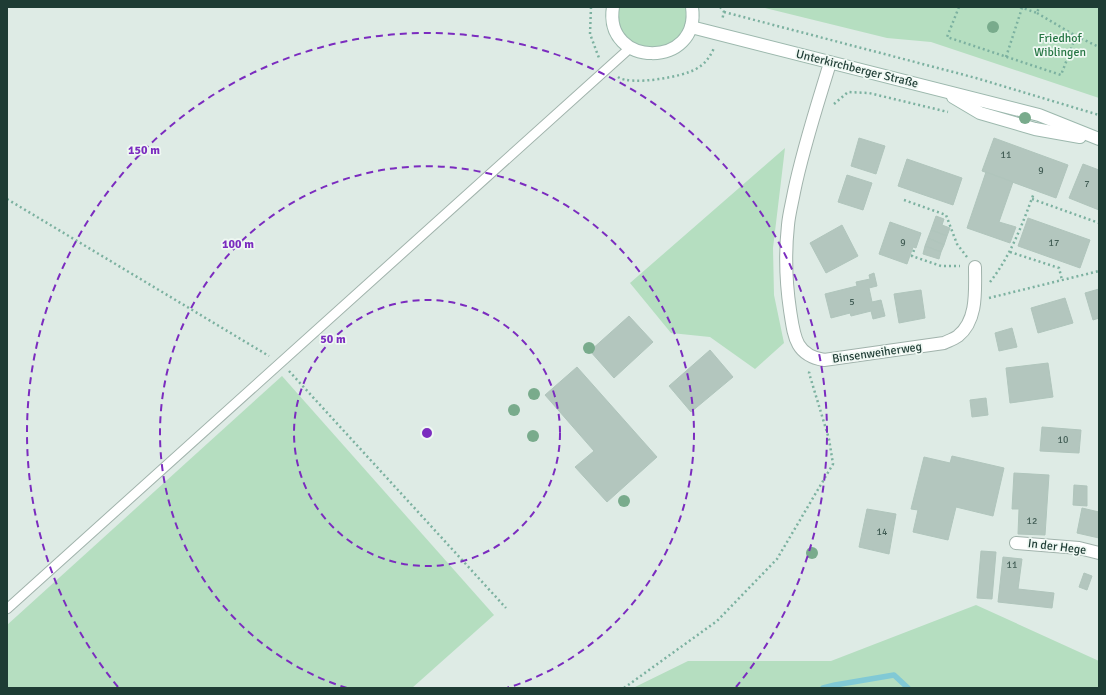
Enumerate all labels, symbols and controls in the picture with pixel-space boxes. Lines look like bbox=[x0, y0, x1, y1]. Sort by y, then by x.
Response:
park label: Friedhof Wiblingen bbox=[1034, 31, 1086, 60]
street label: Unterkirchberger Straße bbox=[794, 47, 920, 91]
text: 150 m bbox=[128, 143, 160, 158]
house number: 11 bbox=[1001, 149, 1011, 161]
house number: 9 bbox=[1038, 165, 1044, 177]
house number: 7 bbox=[1084, 178, 1090, 190]
text: 100 m bbox=[222, 237, 254, 252]
house number: 9 bbox=[900, 237, 906, 249]
house number: 17 bbox=[1049, 237, 1059, 249]
house number: 5 bbox=[849, 296, 855, 308]
text: 50 m bbox=[320, 332, 346, 347]
street label: Binsenweiherweg bbox=[831, 339, 923, 367]
centre of rings bbox=[420, 426, 434, 440]
house number: 10 bbox=[1058, 434, 1068, 446]
house number: 12 bbox=[1027, 515, 1037, 527]
house number: 14 bbox=[877, 526, 888, 538]
street label: In der Hege bbox=[1027, 536, 1087, 558]
house number: 11 bbox=[1007, 559, 1017, 571]

